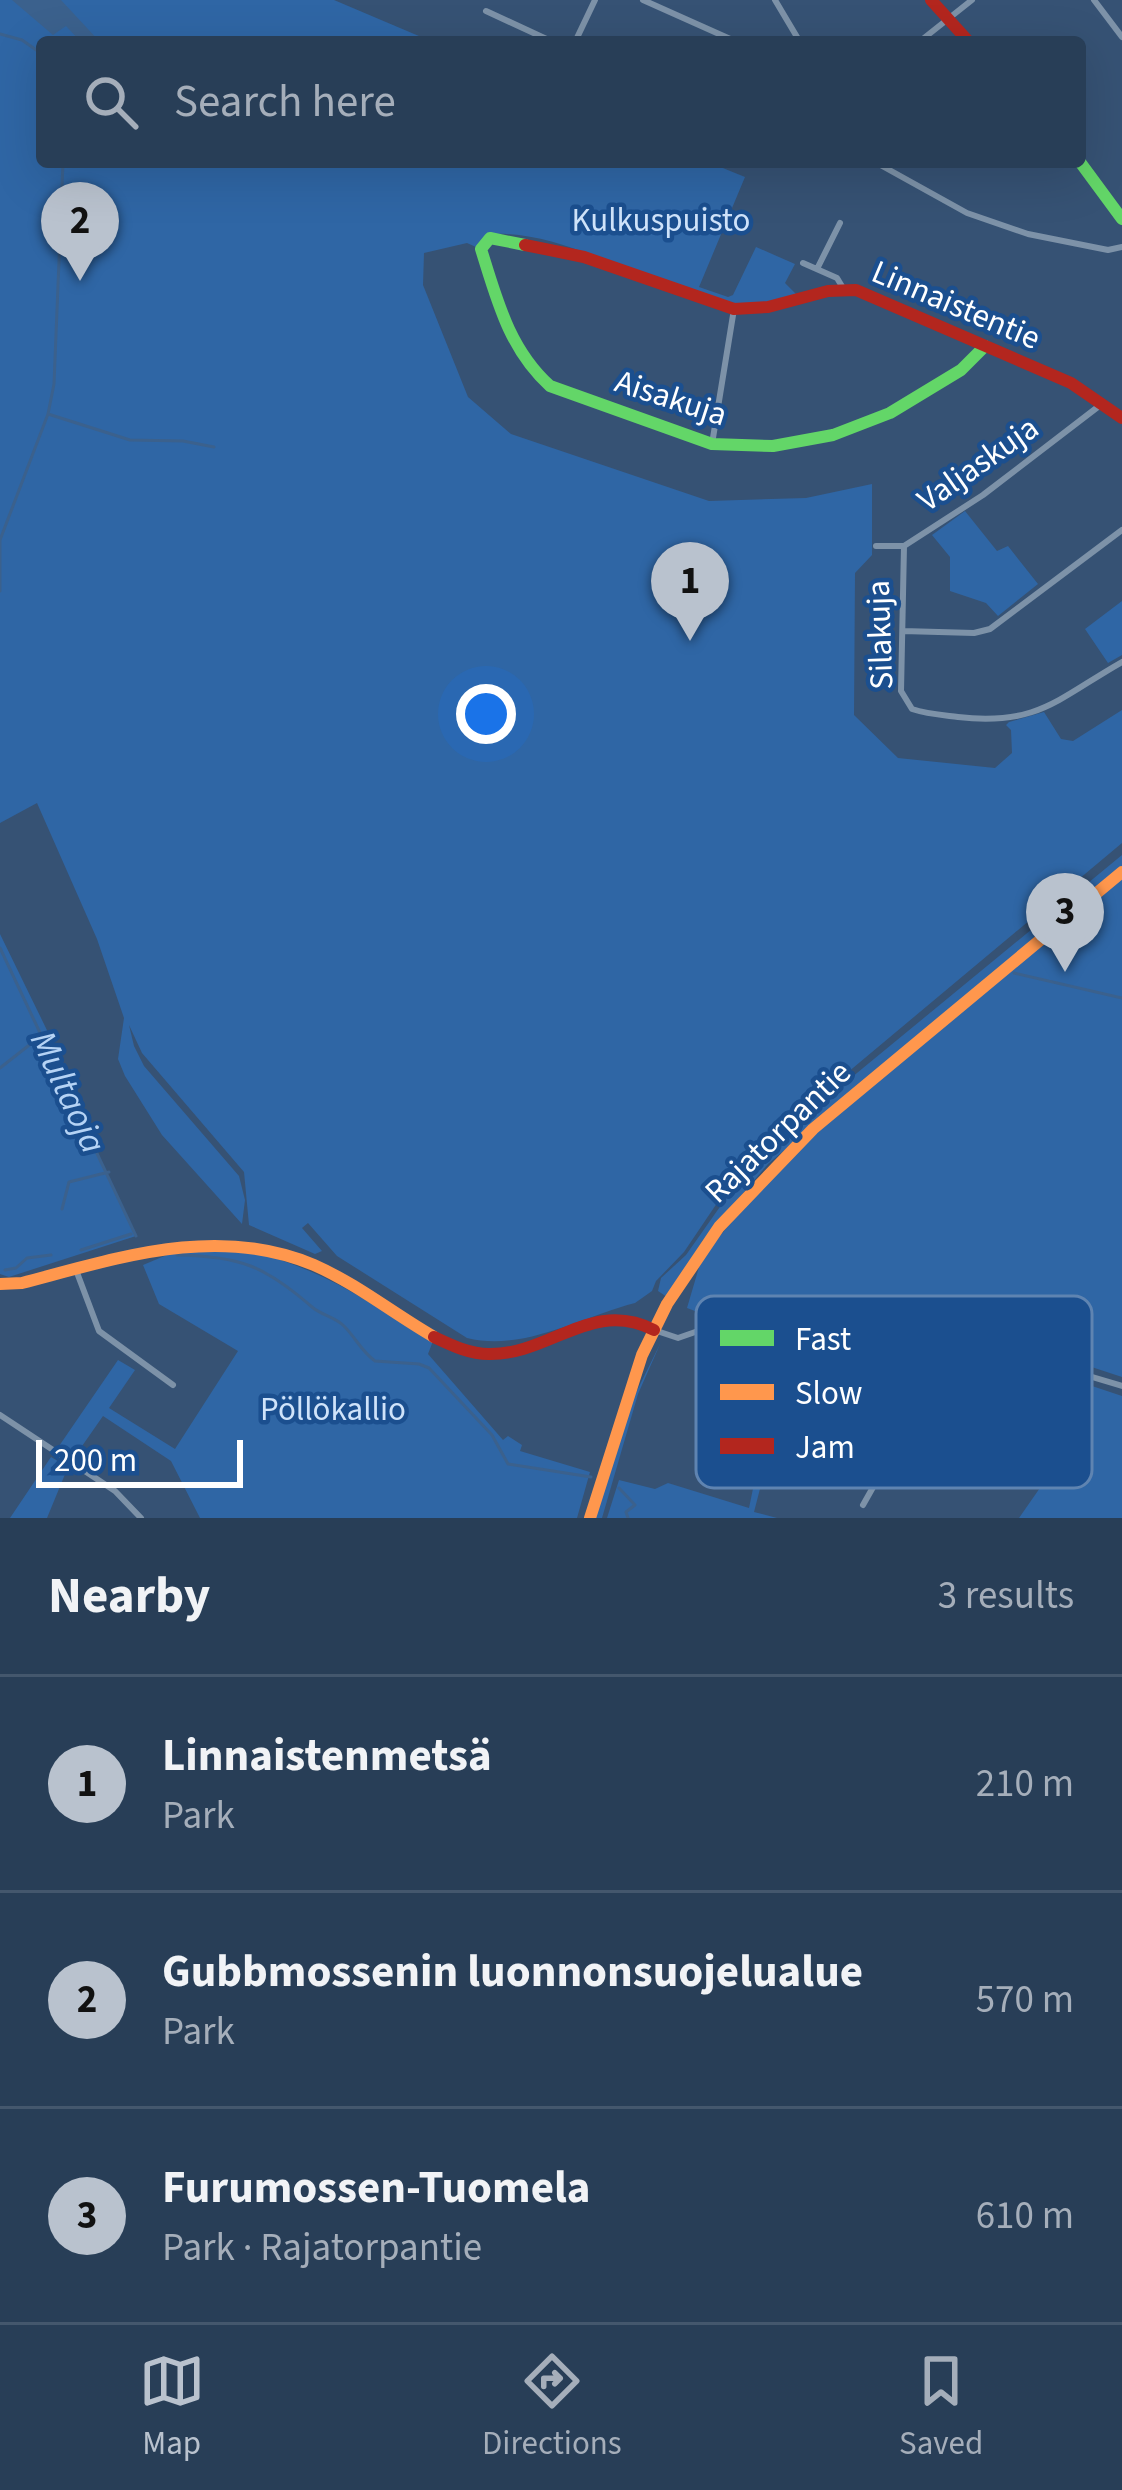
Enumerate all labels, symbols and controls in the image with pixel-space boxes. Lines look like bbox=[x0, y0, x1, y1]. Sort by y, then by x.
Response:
search box bbox=[36, 36, 1086, 168]
icon: search bbox=[78, 69, 144, 135]
text: Search here bbox=[174, 70, 396, 134]
pin: 2 bbox=[41, 182, 119, 281]
park label: Kulkuspuisto bbox=[572, 197, 750, 244]
street label: Linnaistentie bbox=[864, 248, 1048, 362]
street label: Aisakuja bbox=[609, 358, 733, 438]
street label: Valjaskuja bbox=[908, 405, 1048, 523]
pin: 1 bbox=[651, 542, 729, 641]
street label: Silakuja bbox=[855, 580, 905, 690]
your location bbox=[456, 684, 516, 744]
pin: 3 bbox=[1026, 873, 1104, 972]
water label: Multaoja bbox=[17, 1022, 119, 1162]
street label: Rajatorpantie bbox=[694, 1050, 862, 1214]
legend bbox=[696, 1296, 1092, 1488]
text: Fast bbox=[795, 1316, 851, 1363]
text: Slow bbox=[795, 1370, 863, 1417]
park label: Pöllökallio bbox=[260, 1386, 406, 1433]
text: Jam bbox=[795, 1424, 855, 1471]
scale bar bbox=[36, 1434, 243, 1487]
text: 200 m bbox=[54, 1437, 137, 1484]
text: Nearby bbox=[48, 1560, 210, 1632]
text: 3 results bbox=[938, 1568, 1074, 1624]
text: Linnaistenmetsä bbox=[162, 1724, 492, 1788]
text: 1 bbox=[77, 1756, 97, 1812]
text: 210 m bbox=[976, 1756, 1074, 1812]
text: Park bbox=[162, 1788, 235, 1844]
text: Gubbmossenin luonnonsuojelualue bbox=[162, 1940, 863, 2004]
text: 2 bbox=[77, 1972, 97, 2028]
text: 570 m bbox=[976, 1972, 1074, 2028]
text: Park bbox=[162, 2004, 235, 2060]
text: Furumossen-Tuomela bbox=[162, 2156, 591, 2220]
text: 3 bbox=[77, 2188, 97, 2244]
text: 610 m bbox=[976, 2188, 1074, 2244]
text: Park · Rajatorpantie bbox=[162, 2220, 482, 2276]
tab: Map bbox=[139, 2348, 205, 2467]
tab: Directions bbox=[482, 2348, 622, 2467]
tab: Saved bbox=[899, 2348, 983, 2467]

